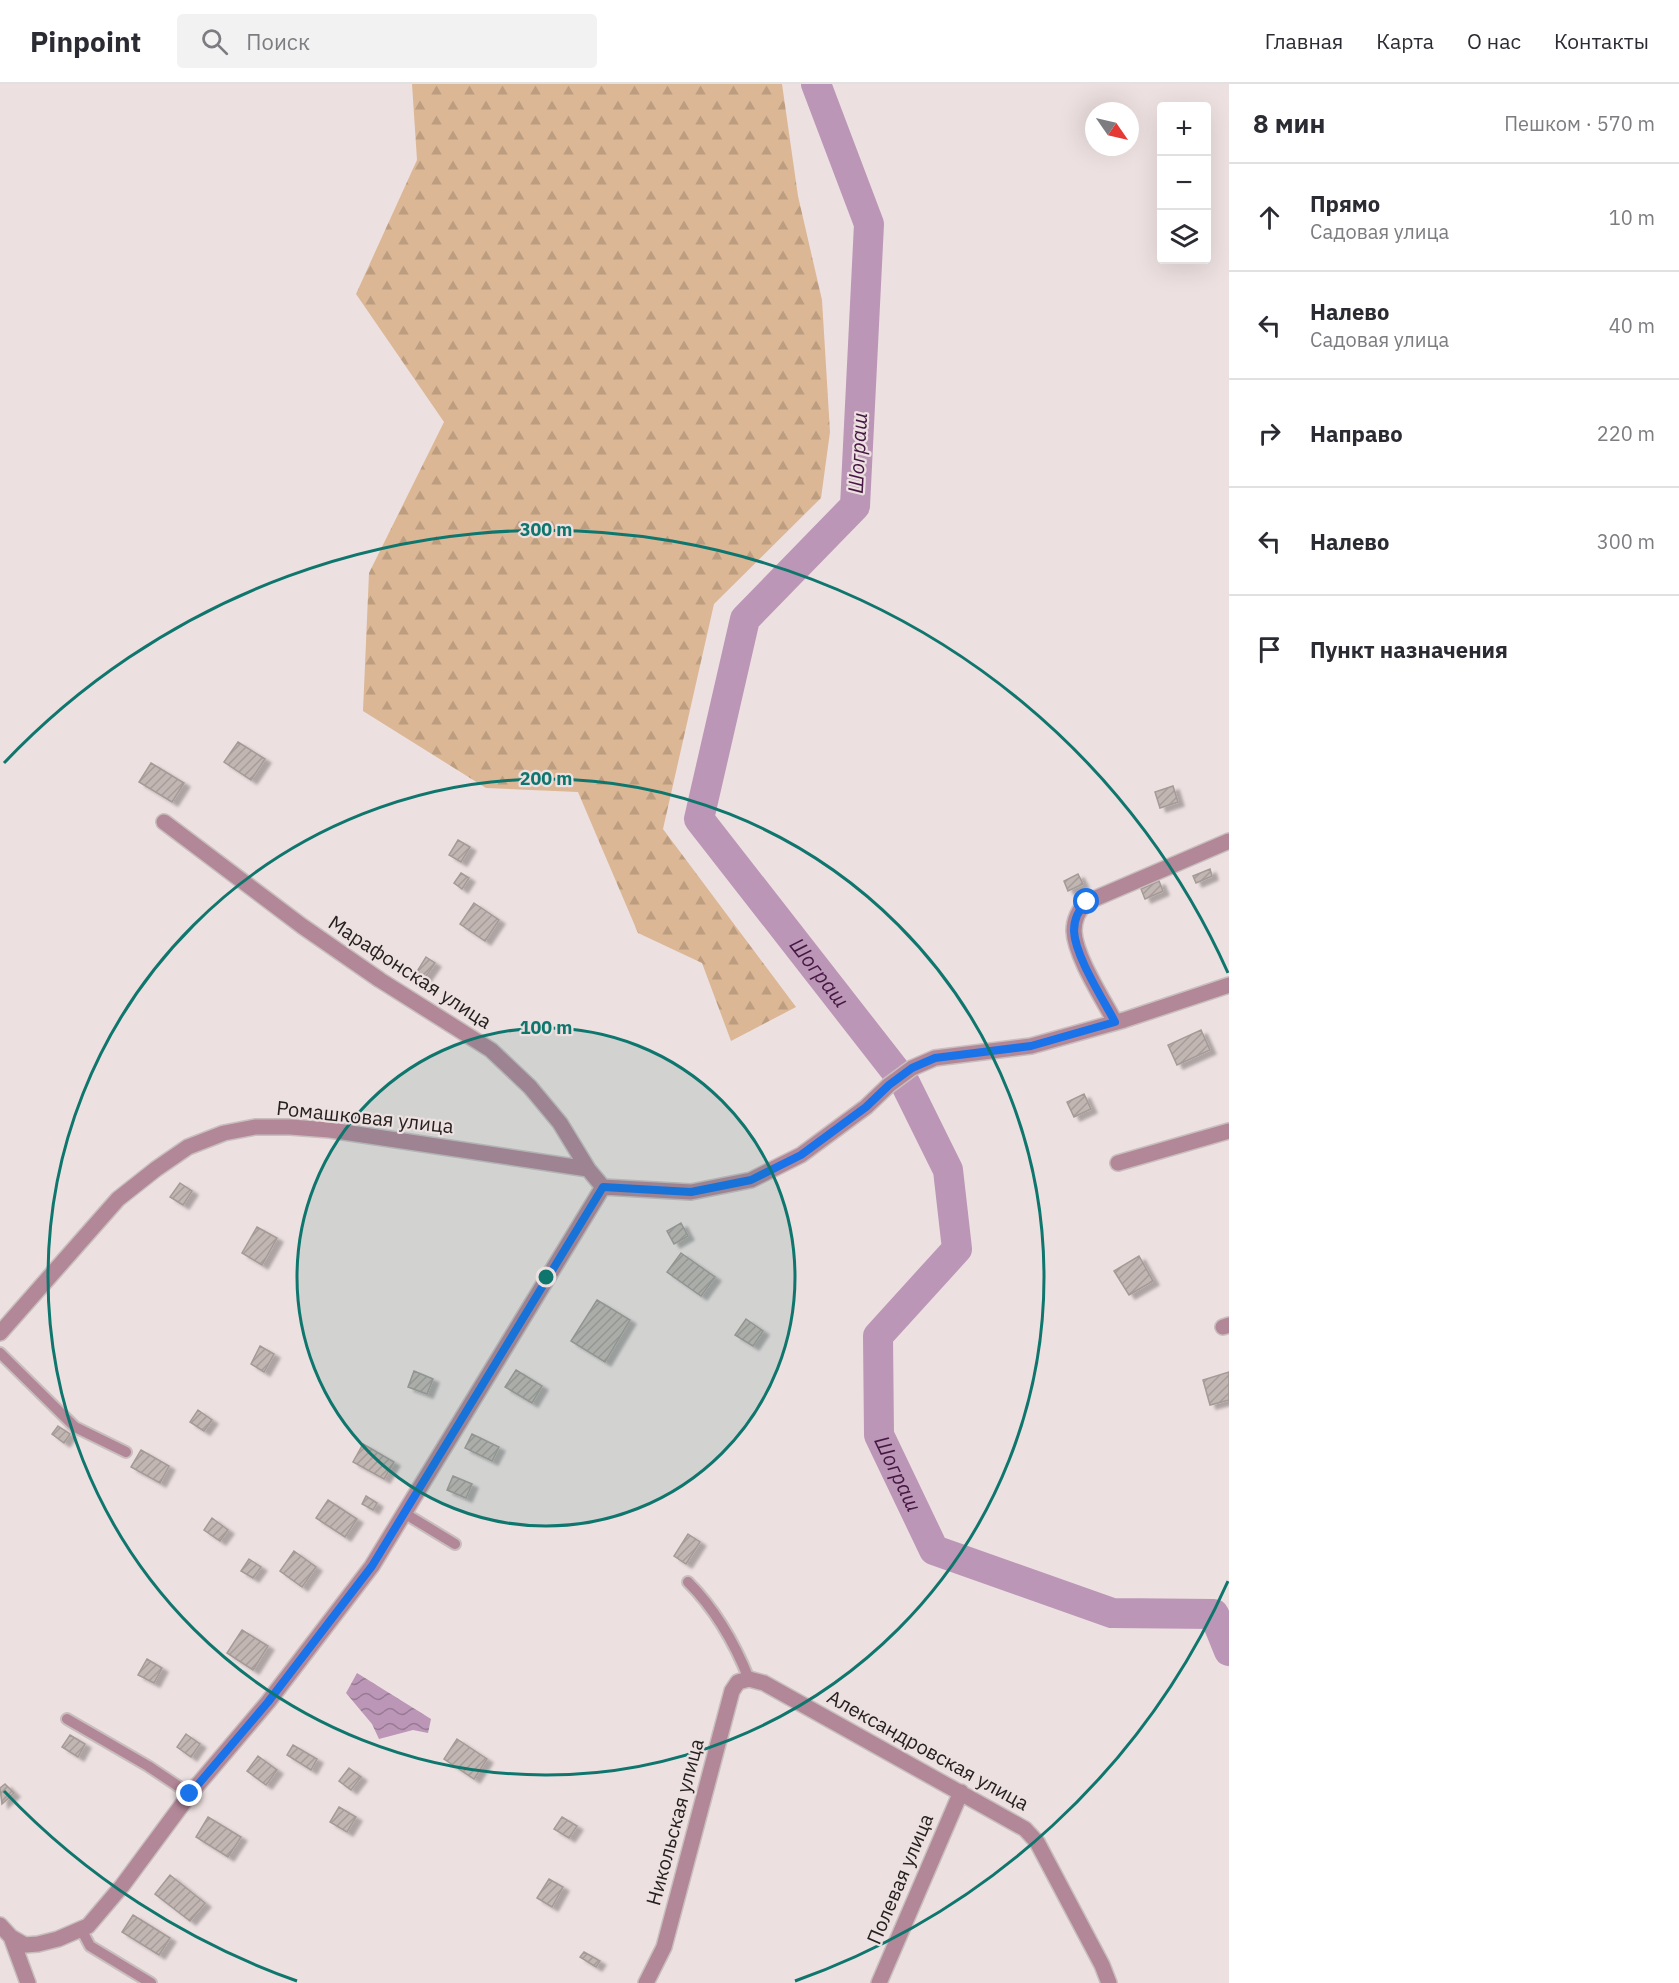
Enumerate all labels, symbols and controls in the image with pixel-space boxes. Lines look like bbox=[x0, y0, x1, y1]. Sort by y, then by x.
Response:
search box bbox=[177, 14, 597, 68]
text: Pinpoint bbox=[30, 23, 141, 60]
icon: search bbox=[198, 25, 231, 58]
text: Поиск bbox=[246, 27, 310, 56]
text: Главная bbox=[1265, 27, 1343, 55]
text: Карта bbox=[1376, 27, 1434, 55]
text: О нас bbox=[1467, 27, 1521, 55]
text: Контакты bbox=[1554, 27, 1649, 55]
north arrow bbox=[1085, 102, 1139, 156]
map controls bbox=[1157, 102, 1211, 264]
button: + bbox=[1157, 102, 1211, 156]
text: 8 мин bbox=[1253, 106, 1325, 140]
text: Пешком · 570 m bbox=[1504, 110, 1655, 137]
button: − bbox=[1157, 156, 1211, 210]
text: Прямо bbox=[1310, 189, 1380, 218]
icon: ahead bbox=[1253, 201, 1286, 234]
text: 10 m bbox=[1609, 204, 1655, 231]
button: layers bbox=[1157, 210, 1211, 264]
text: Садовая улица bbox=[1310, 218, 1449, 245]
text: Налево bbox=[1310, 297, 1389, 326]
icon: left bbox=[1253, 309, 1286, 342]
text: 40 m bbox=[1609, 312, 1655, 339]
text: Садовая улица bbox=[1310, 326, 1449, 353]
water label: Шограш bbox=[841, 412, 873, 494]
icon: right bbox=[1253, 417, 1286, 450]
text: Направо bbox=[1310, 419, 1403, 448]
text: 220 m bbox=[1597, 420, 1655, 447]
text: 300 m bbox=[520, 518, 572, 541]
icon: left bbox=[1253, 525, 1286, 558]
text: Налево bbox=[1310, 527, 1389, 556]
text: 300 m bbox=[1597, 528, 1655, 555]
icon: arrive bbox=[1253, 633, 1286, 666]
text: Пункт назначения bbox=[1310, 635, 1508, 664]
text: 200 m bbox=[520, 767, 572, 790]
route start bbox=[1073, 888, 1099, 914]
street label: Марафонская улица bbox=[323, 909, 497, 1035]
water label: Шограш bbox=[784, 932, 856, 1013]
text: 100 m bbox=[520, 1016, 572, 1039]
street label: Ромашковая улица bbox=[275, 1094, 455, 1139]
centre of rings bbox=[536, 1267, 556, 1287]
water label: Шограш bbox=[868, 1431, 929, 1516]
street label: Александровская улица bbox=[823, 1683, 1034, 1817]
street label: Никольская улица bbox=[639, 1735, 710, 1908]
route end bbox=[176, 1780, 202, 1806]
street label: Полевая улица bbox=[860, 1809, 939, 1948]

